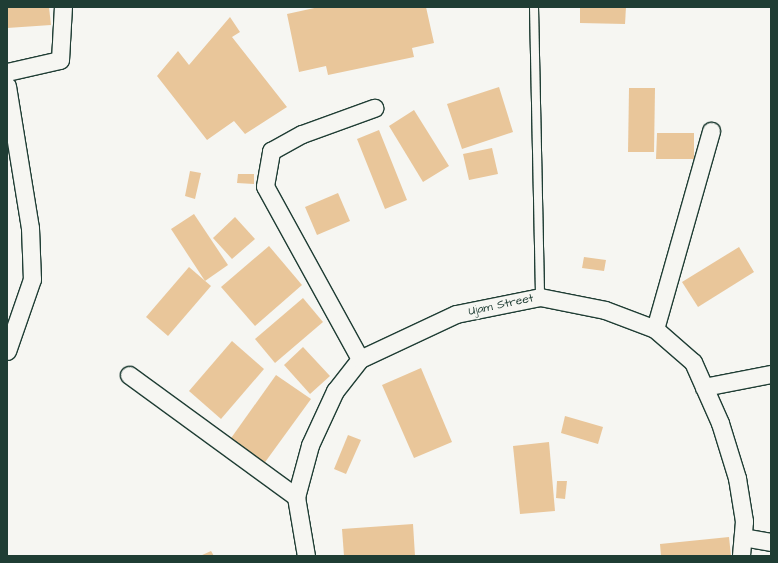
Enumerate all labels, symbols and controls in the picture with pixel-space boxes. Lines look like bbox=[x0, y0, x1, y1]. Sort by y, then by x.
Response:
street label: Ujam Street bbox=[467, 291, 535, 319]

